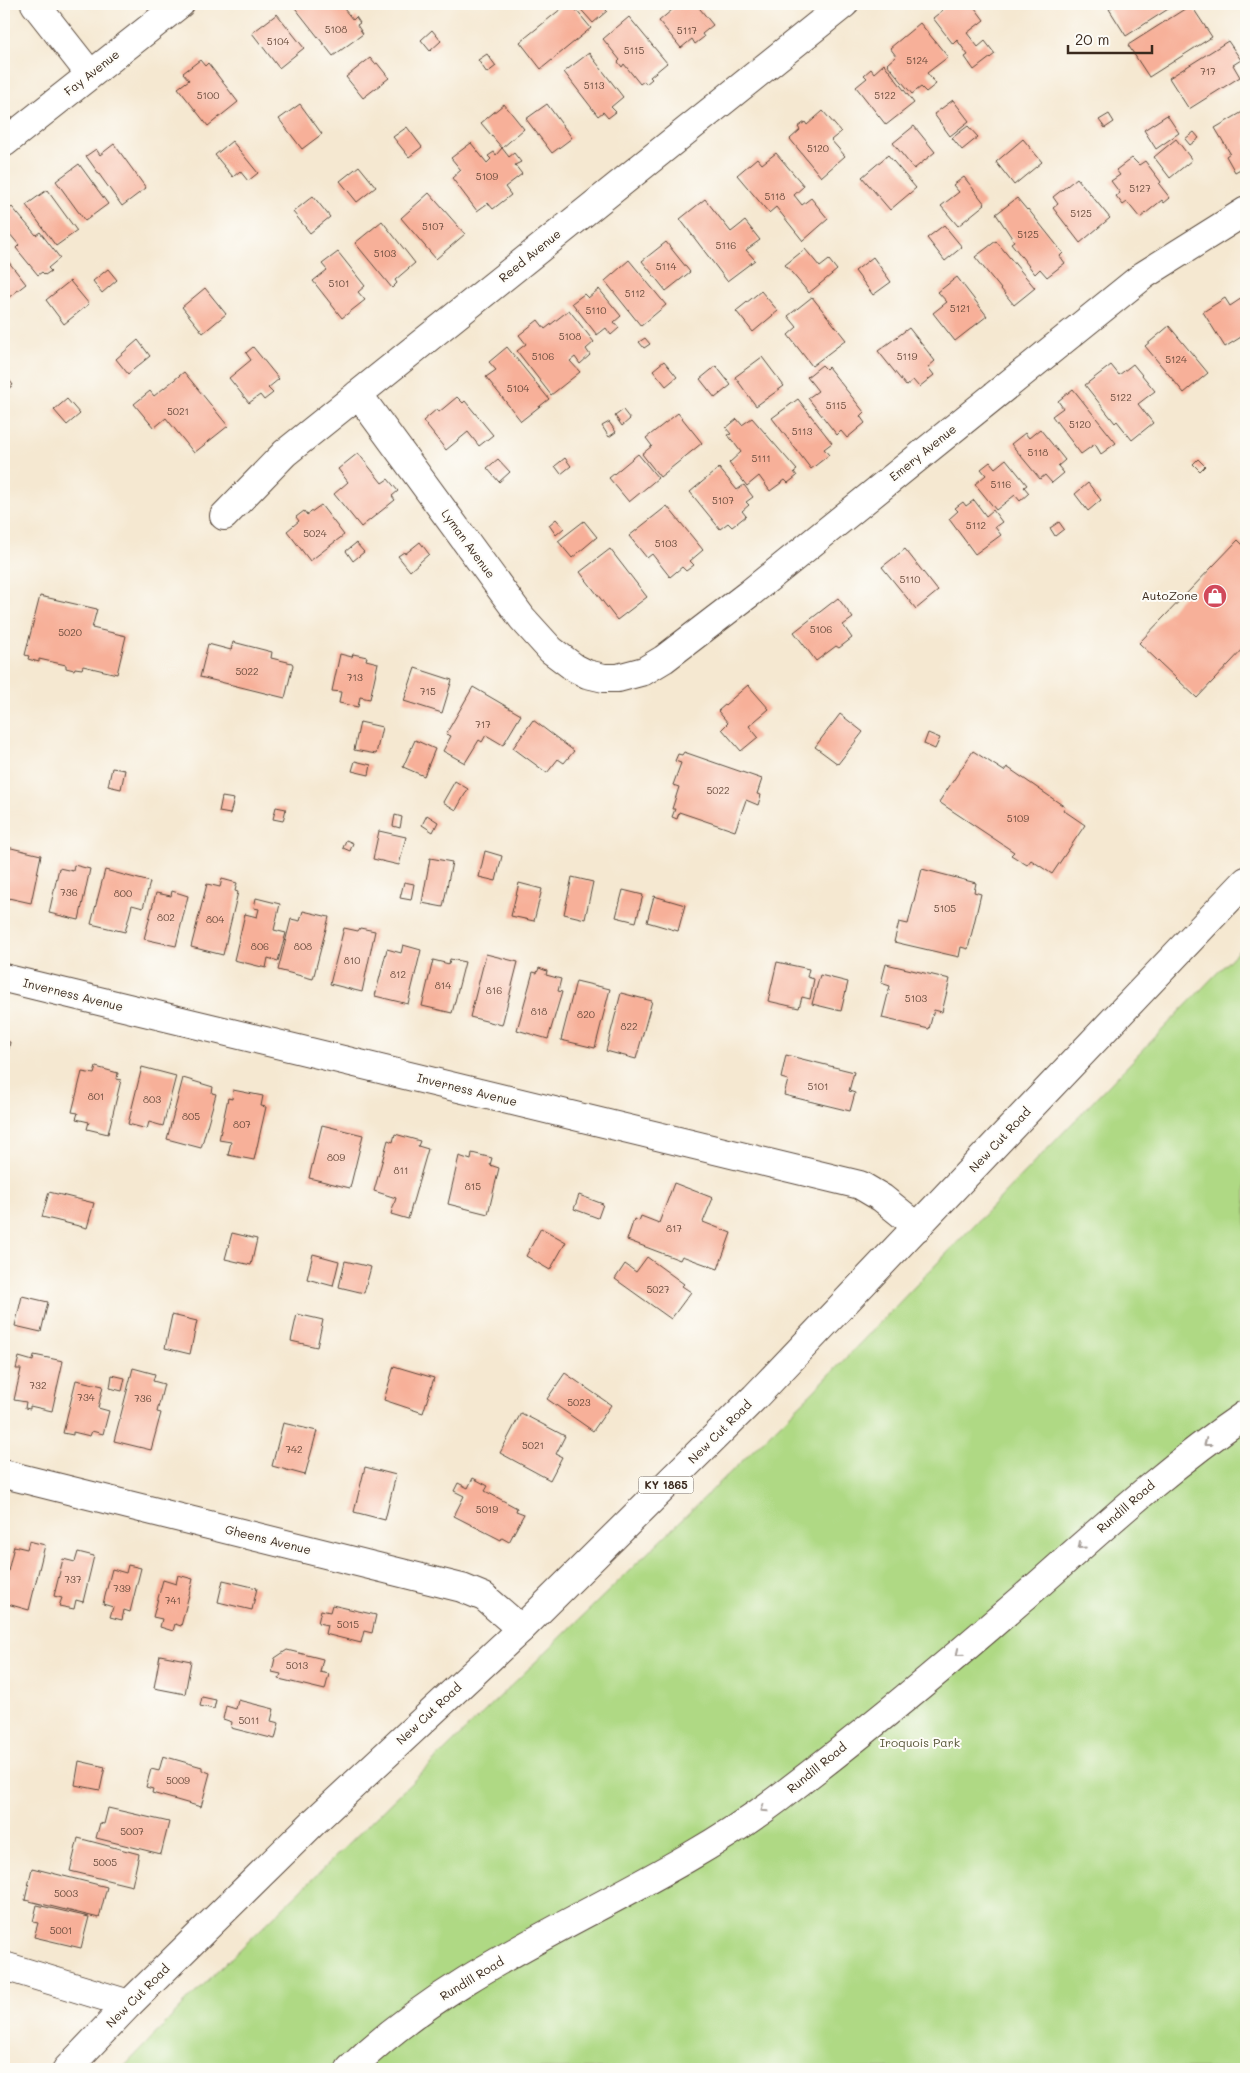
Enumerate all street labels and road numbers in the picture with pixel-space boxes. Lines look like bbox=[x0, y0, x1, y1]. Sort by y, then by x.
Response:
street label: Fay Avenue bbox=[61, 46, 122, 99]
street label: Reed Avenue bbox=[495, 225, 564, 285]
street label: Emery Avenue bbox=[886, 420, 959, 484]
street label: Lyman Avenue bbox=[438, 506, 499, 581]
street label: Inverness Avenue bbox=[21, 974, 125, 1014]
street label: Inverness Avenue bbox=[415, 1069, 519, 1109]
street label: New Cut Road bbox=[965, 1103, 1034, 1175]
street label: New Cut Road bbox=[684, 1396, 755, 1467]
road number: KY 1865 bbox=[638, 1476, 694, 1494]
street label: Rundill Road bbox=[1093, 1476, 1158, 1536]
street label: Gheens Avenue bbox=[223, 1521, 313, 1557]
street label: New Cut Road bbox=[392, 1679, 465, 1748]
street label: Rundill Road bbox=[783, 1738, 850, 1796]
street label: Rundill Road bbox=[437, 1953, 507, 2004]
street label: New Cut Road bbox=[102, 1960, 173, 2031]

